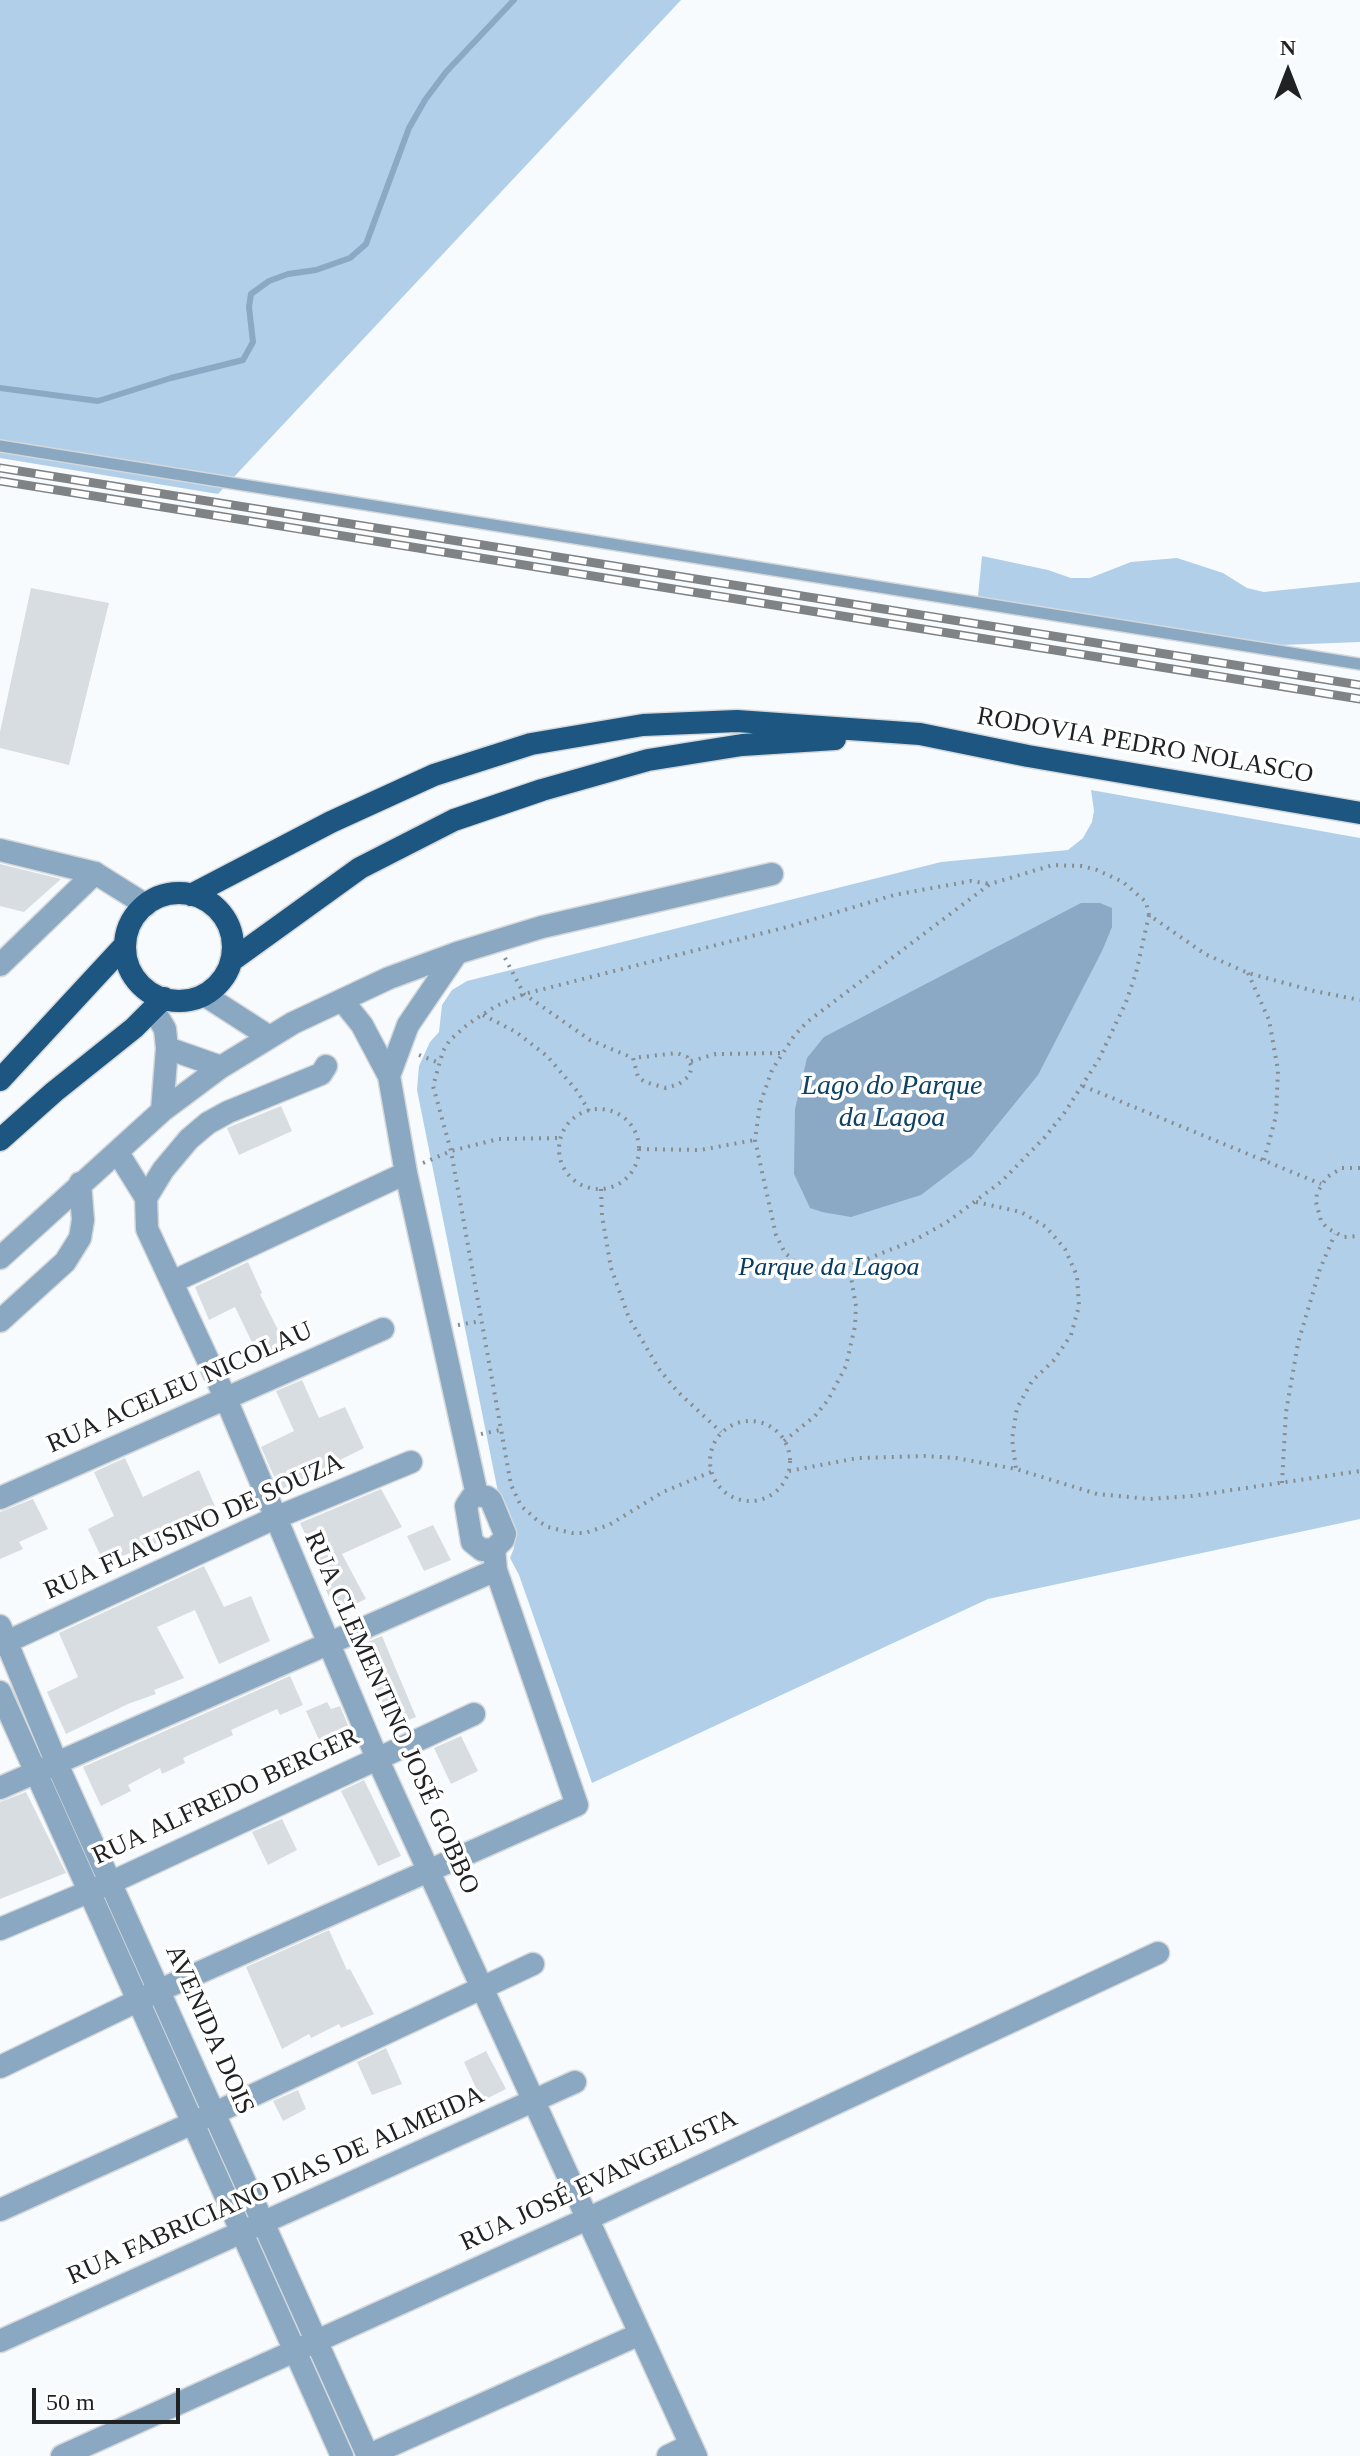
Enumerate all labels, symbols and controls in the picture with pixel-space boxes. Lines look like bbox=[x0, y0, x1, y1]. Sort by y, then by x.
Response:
north arrow bbox=[1248, 32, 1328, 112]
text: N bbox=[1280, 35, 1296, 60]
street label: RODOVIA PEDRO NOLASCO bbox=[974, 701, 1316, 791]
water label: Lago do Parque da Lagoa bbox=[802, 1070, 982, 1136]
park label: Parque da Lagoa bbox=[738, 1252, 920, 1284]
street label: RUA ACELEU NICOLAU bbox=[42, 1315, 318, 1461]
street label: RUA FLAUSINO DE SOUZA bbox=[40, 1447, 348, 1607]
street label: RUA CLEMENTINO JOSÉ GOBBO bbox=[297, 1527, 485, 1899]
street label: RUA ALFREDO BERGER bbox=[88, 1722, 364, 1872]
street label: AVENIDA DOIS bbox=[158, 1940, 260, 2120]
street label: RUA FABRICIANO DIAS DE ALMEIDA bbox=[63, 2080, 489, 2292]
street label: RUA JOSÉ EVANGELISTA bbox=[455, 2103, 743, 2259]
scale bar bbox=[36, 2372, 184, 2422]
text: 50 m bbox=[46, 2389, 95, 2415]

